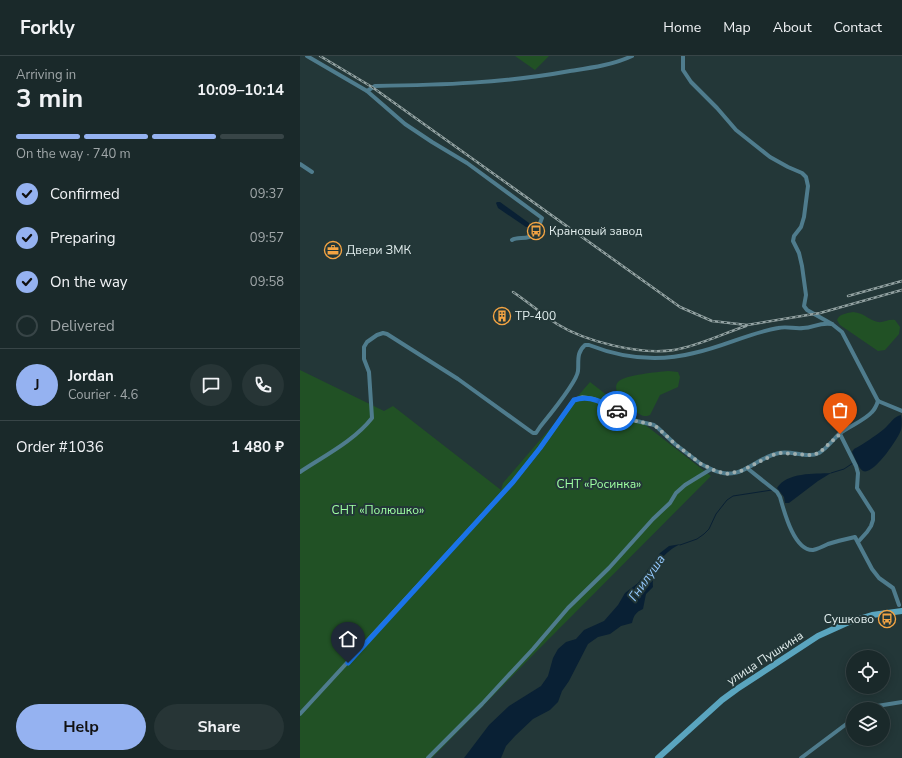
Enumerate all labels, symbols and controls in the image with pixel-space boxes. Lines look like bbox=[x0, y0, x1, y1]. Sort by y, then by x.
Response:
text: Forkly bbox=[20, 15, 75, 41]
text: Home bbox=[663, 18, 701, 37]
text: Map bbox=[723, 18, 751, 37]
text: About bbox=[773, 18, 812, 37]
text: Contact bbox=[834, 18, 882, 37]
text: Arriving in bbox=[16, 66, 76, 84]
text: 10:09–10:14 bbox=[197, 80, 284, 100]
text: 3 min bbox=[16, 81, 83, 116]
text: On the way · 740 m bbox=[16, 145, 131, 163]
icon: check bbox=[16, 183, 38, 205]
text: Confirmed bbox=[50, 184, 120, 204]
text: 09:37 bbox=[250, 185, 284, 203]
bus stop icon: Крановый завод bbox=[526, 221, 546, 241]
place label: Крановый завод bbox=[549, 223, 642, 239]
icon: check bbox=[16, 227, 38, 249]
text: Preparing bbox=[50, 228, 115, 248]
text: 09:57 bbox=[250, 229, 284, 247]
office icon: Двери ЗМК bbox=[323, 240, 343, 260]
place label: Двери ЗМК bbox=[346, 242, 412, 258]
icon: check bbox=[16, 271, 38, 293]
text: On the way bbox=[50, 272, 128, 292]
text: 09:58 bbox=[250, 273, 284, 291]
building icon: ТР-400 bbox=[492, 306, 512, 326]
place label: ТР-400 bbox=[515, 308, 556, 324]
text: Delivered bbox=[50, 316, 115, 336]
button: chat bbox=[190, 364, 232, 406]
button: phone bbox=[242, 364, 284, 406]
text: Jordan bbox=[68, 366, 114, 386]
text: J bbox=[34, 375, 40, 395]
text: Courier · 4.6 bbox=[68, 386, 138, 404]
courier bbox=[597, 391, 637, 431]
pin bbox=[823, 393, 857, 434]
icon: bag bbox=[829, 399, 851, 421]
icon: car bbox=[606, 400, 628, 422]
text: Order #1036 bbox=[16, 437, 104, 457]
text: 1 480 ₽ bbox=[231, 437, 284, 457]
park label: СНТ «Росинка» bbox=[557, 476, 641, 492]
park label: СНТ «Полюшко» bbox=[332, 502, 424, 518]
water label: Гнилуша bbox=[624, 551, 670, 605]
bus stop icon: Сушково bbox=[877, 609, 897, 629]
place label: Сушково bbox=[824, 611, 874, 627]
pin bbox=[331, 622, 365, 663]
street label: улица Пушкина bbox=[724, 627, 806, 689]
icon: home bbox=[337, 628, 359, 650]
map controls bbox=[846, 650, 890, 746]
button: locate bbox=[846, 650, 890, 694]
button: layers bbox=[846, 702, 890, 746]
button: Help bbox=[16, 704, 146, 750]
button: Share bbox=[154, 704, 284, 750]

